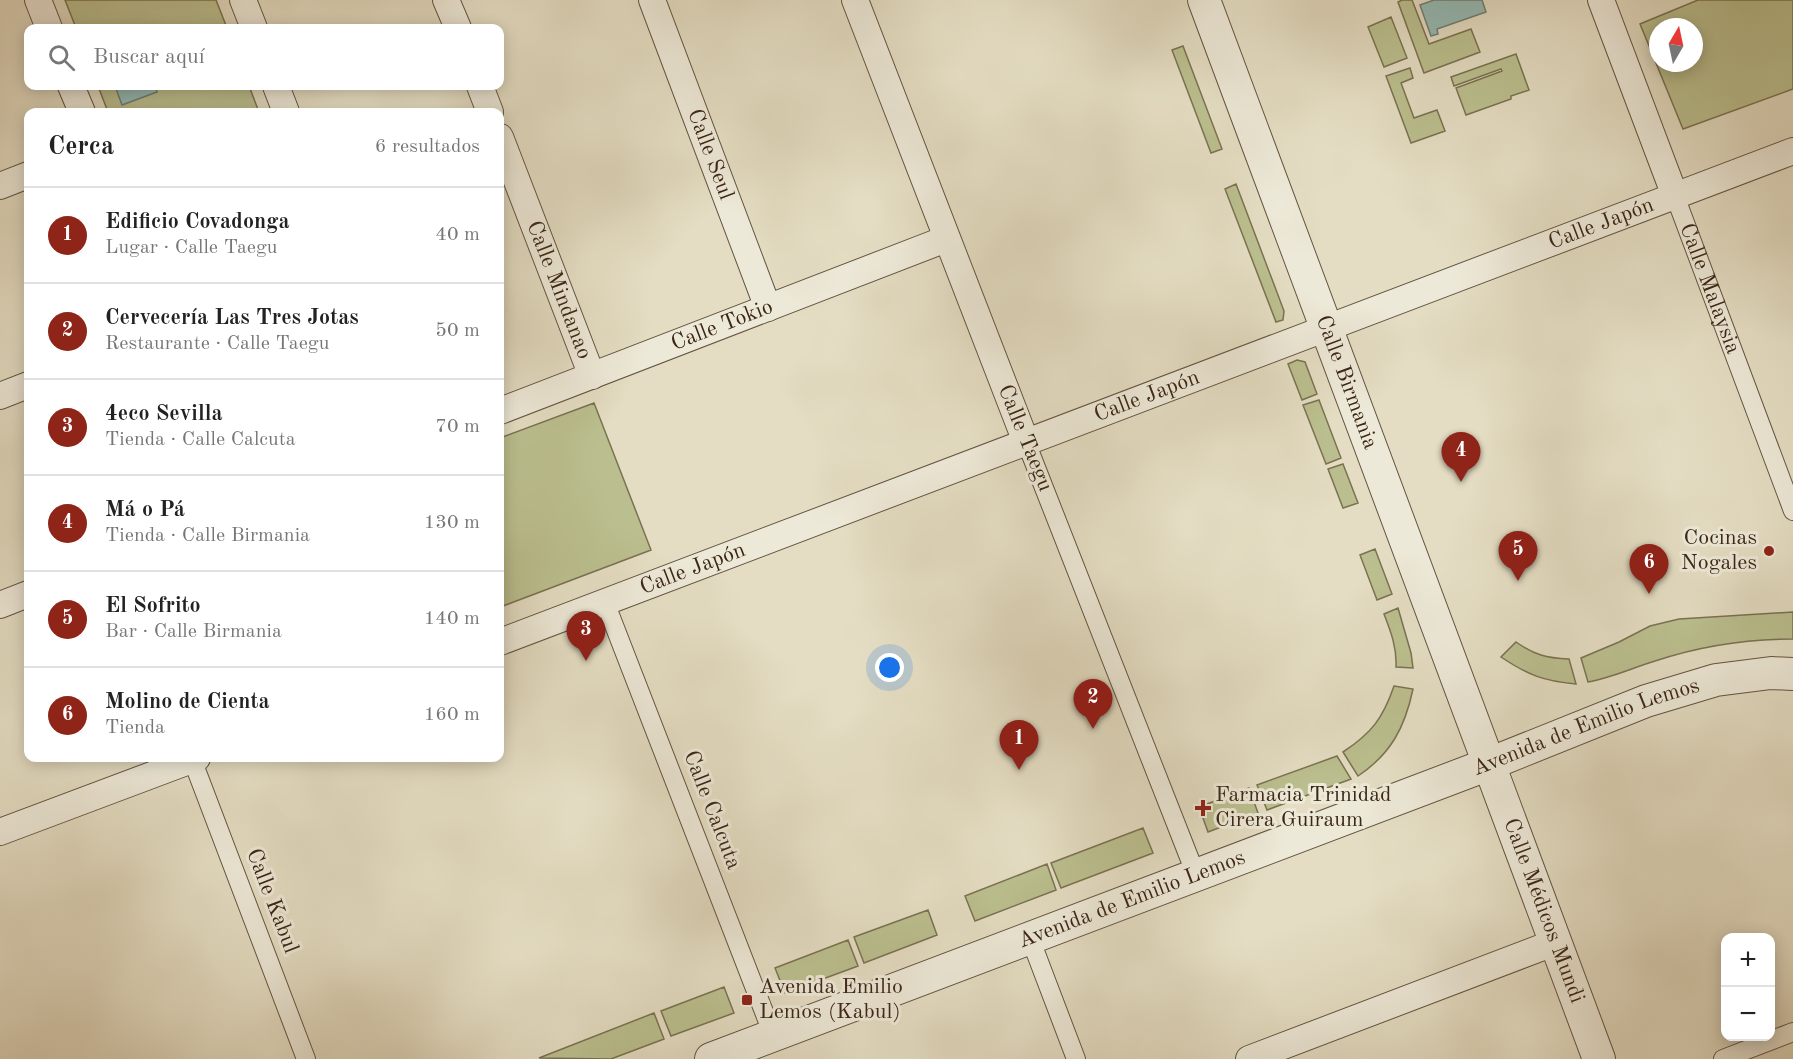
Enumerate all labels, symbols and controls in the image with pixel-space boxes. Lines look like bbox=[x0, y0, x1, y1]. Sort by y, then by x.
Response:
north arrow bbox=[1649, 18, 1703, 72]
search box bbox=[24, 24, 504, 90]
icon: search bbox=[45, 41, 78, 74]
text: Buscar aquí bbox=[93, 46, 205, 68]
street label: Calle Seul bbox=[683, 106, 737, 203]
text: Cerca bbox=[48, 134, 114, 160]
text: 6 resultados bbox=[375, 137, 480, 157]
street label: Calle Japón bbox=[1546, 194, 1657, 254]
text: Edificio Covadonga bbox=[105, 211, 290, 233]
street label: Calle Mindanao bbox=[522, 218, 595, 362]
street label: Calle Malaysia bbox=[1675, 220, 1744, 357]
text: 1 bbox=[62, 225, 73, 245]
text: 40 m bbox=[435, 225, 480, 245]
text: Lugar · Calle Taegu bbox=[105, 238, 277, 258]
street label: Calle Tokio bbox=[668, 296, 776, 355]
text: Cervecería Las Tres Jotas bbox=[105, 307, 359, 329]
street label: Calle Birmania bbox=[1312, 312, 1382, 452]
text: 2 bbox=[62, 321, 73, 341]
text: 50 m bbox=[435, 321, 480, 341]
text: Restaurante · Calle Taegu bbox=[105, 334, 329, 354]
street label: Calle Japón bbox=[1091, 366, 1203, 426]
street label: Calle Taegu bbox=[994, 382, 1056, 495]
text: 4eco Sevilla bbox=[105, 403, 223, 425]
text: 3 bbox=[62, 417, 73, 437]
text: 70 m bbox=[435, 417, 480, 437]
text: Tienda · Calle Calcuta bbox=[105, 430, 296, 450]
pin: 4 bbox=[1442, 432, 1480, 482]
text: Má o Pá bbox=[105, 499, 185, 521]
text: 4 bbox=[62, 513, 73, 533]
text: 130 m bbox=[424, 513, 480, 533]
text: Tienda · Calle Birmania bbox=[105, 526, 310, 546]
place label: Cocinas Nogales bbox=[1681, 527, 1757, 574]
pin: 5 bbox=[1498, 532, 1538, 581]
street label: Calle Japón bbox=[637, 539, 748, 599]
pin: 6 bbox=[1630, 544, 1668, 594]
marker: Cocinas Nogales bbox=[1762, 544, 1776, 558]
text: El Sofrito bbox=[105, 595, 201, 617]
text: 5 bbox=[62, 609, 73, 629]
text: 140 m bbox=[424, 609, 480, 629]
pin: 3 bbox=[566, 612, 606, 661]
text: Bar · Calle Birmania bbox=[105, 622, 282, 642]
your location bbox=[875, 653, 904, 682]
street label: Avenida de Emilio Lemos bbox=[1470, 675, 1702, 780]
pin: 2 bbox=[1074, 680, 1112, 729]
text: Molino de Cienta bbox=[105, 691, 270, 713]
text: 6 bbox=[62, 705, 73, 725]
text: 160 m bbox=[424, 705, 480, 725]
text: Tienda bbox=[105, 718, 165, 738]
pin: 1 bbox=[1000, 720, 1038, 770]
street label: Calle Calcuta bbox=[679, 748, 745, 873]
place label: Farmacia Trinidad Cirera Guiraum bbox=[1215, 784, 1392, 831]
marker: Farmacia Trinidad Cirera Guiraum bbox=[1196, 801, 1210, 815]
street label: Calle Médicos Mundi bbox=[1499, 815, 1588, 1006]
street label: Calle Kabul bbox=[242, 846, 302, 956]
street label: Avenida de Emilio Lemos bbox=[1015, 846, 1248, 952]
map controls bbox=[1721, 933, 1775, 1041]
button: + bbox=[1721, 933, 1775, 987]
place label: Avenida Emilio Lemos (Kabul) bbox=[759, 976, 903, 1023]
button: − bbox=[1721, 987, 1775, 1041]
marker: Avenida Emilio Lemos (Kabul) bbox=[740, 993, 754, 1007]

